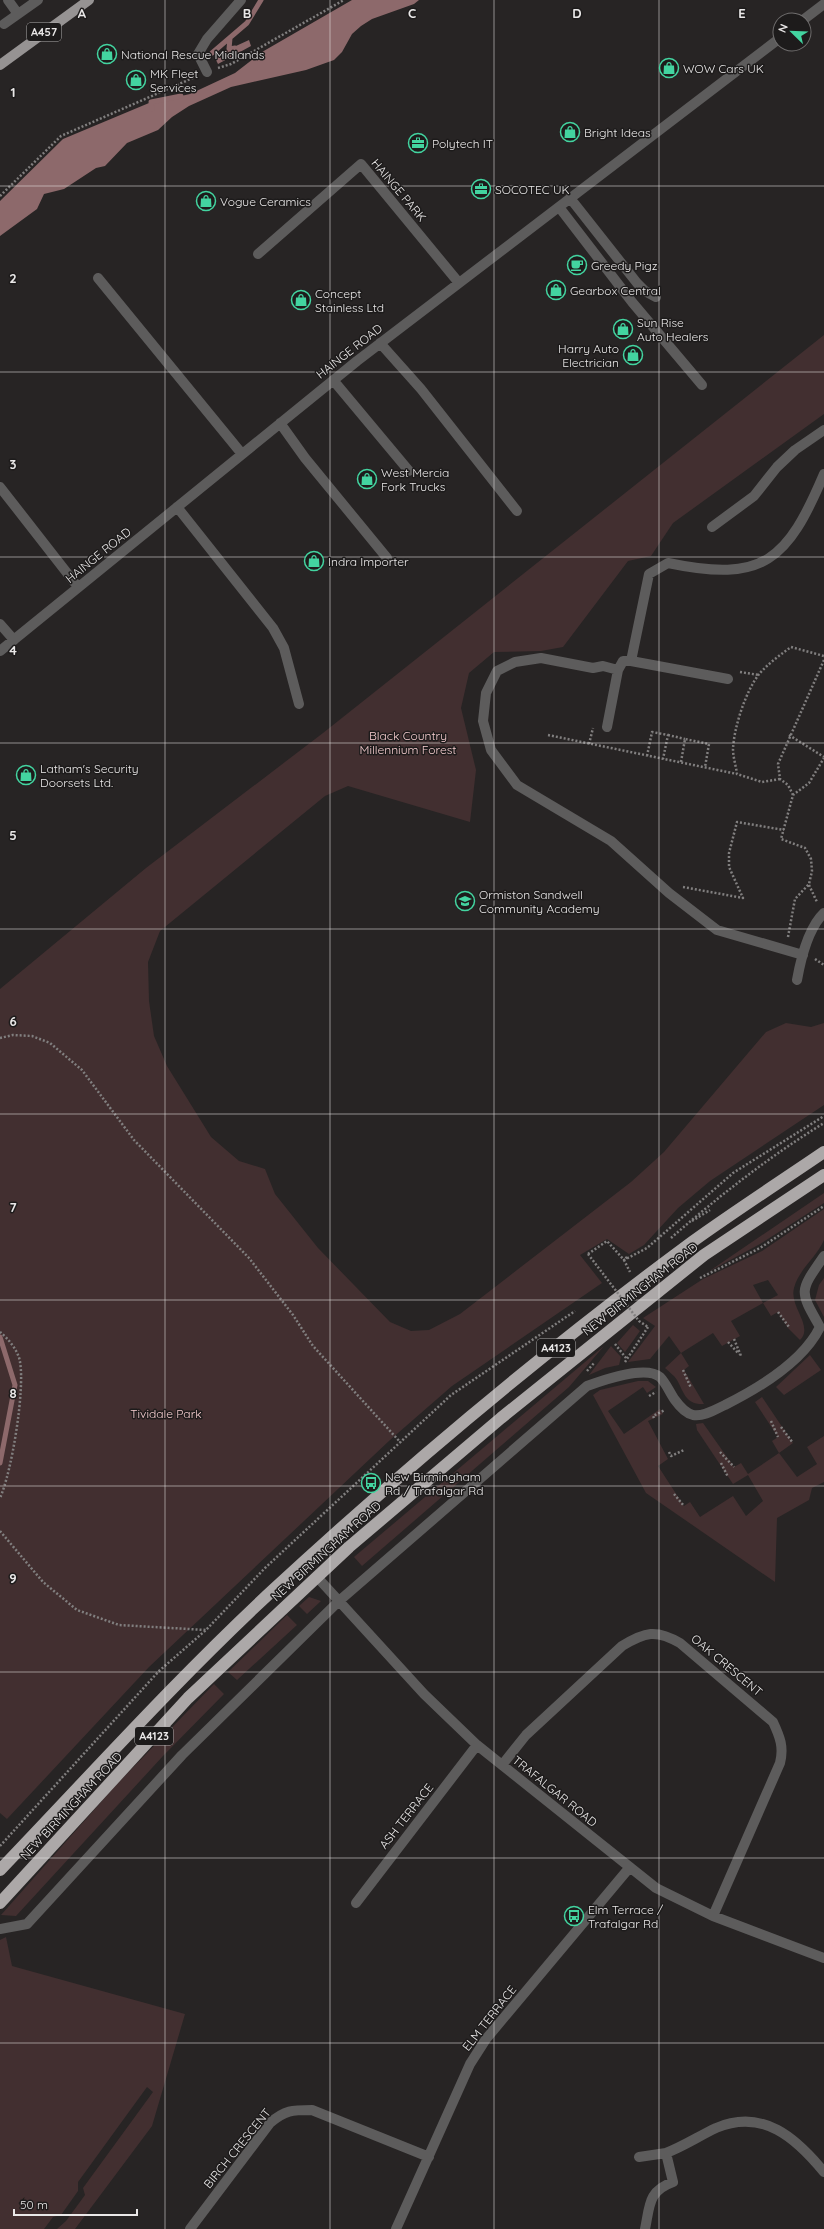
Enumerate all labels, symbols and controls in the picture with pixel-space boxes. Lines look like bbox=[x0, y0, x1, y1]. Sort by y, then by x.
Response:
text: A bbox=[78, 5, 87, 21]
text: B bbox=[243, 5, 251, 21]
text: C bbox=[408, 5, 416, 21]
text: D bbox=[572, 5, 582, 21]
text: E bbox=[738, 5, 746, 21]
north arrow bbox=[772, 12, 812, 52]
text: N bbox=[775, 22, 791, 35]
road number: A457 bbox=[27, 23, 61, 41]
shop icon: National Rescue Midlands bbox=[96, 43, 118, 65]
place label: National Rescue Midlands bbox=[121, 47, 265, 62]
shop icon: WOW Cars UK bbox=[658, 57, 680, 79]
place label: WOW Cars UK bbox=[683, 61, 764, 76]
place label: MK Fleet Services bbox=[150, 66, 198, 95]
shop icon: MK Fleet Services bbox=[125, 69, 147, 91]
text: 1 bbox=[10, 84, 16, 100]
shop icon: Bright Ideas bbox=[559, 121, 581, 143]
place label: Bright Ideas bbox=[584, 125, 651, 140]
office icon: Polytech IT bbox=[407, 132, 429, 154]
place label: Polytech IT bbox=[432, 136, 493, 151]
street label: HAINGE PARK bbox=[368, 156, 430, 224]
office icon: SOCOTEC UK bbox=[470, 178, 492, 200]
place label: SOCOTEC UK bbox=[495, 182, 570, 197]
shop icon: Vogue Ceramics bbox=[195, 190, 217, 212]
place label: Vogue Ceramics bbox=[220, 194, 311, 209]
cafe icon: Greedy Pigz bbox=[566, 254, 588, 276]
place label: Greedy Pigz bbox=[591, 258, 658, 273]
text: 2 bbox=[9, 270, 17, 286]
shop icon: Gearbox Central bbox=[545, 279, 567, 301]
place label: Gearbox Central bbox=[570, 283, 661, 298]
place label: Concept Stainless Ltd bbox=[315, 286, 384, 315]
shop icon: Concept Stainless Ltd bbox=[290, 289, 312, 311]
place label: Sun Rise Auto Healers bbox=[637, 315, 709, 344]
shop icon: Sun Rise Auto Healers bbox=[612, 318, 634, 340]
street label: HAINGE ROAD bbox=[313, 320, 385, 382]
place label: Harry Auto Electrician bbox=[558, 341, 619, 370]
shop icon: Harry Auto Electrician bbox=[622, 344, 644, 366]
text: 3 bbox=[10, 456, 17, 472]
place label: West Mercia Fork Trucks bbox=[381, 465, 449, 494]
shop icon: West Mercia Fork Trucks bbox=[356, 468, 378, 490]
street label: HAINGE ROAD bbox=[62, 524, 134, 586]
shop icon: Indra Importer bbox=[303, 550, 325, 572]
place label: Indra Importer bbox=[328, 554, 409, 569]
text: 4 bbox=[9, 642, 17, 658]
park label: Black Country Millennium Forest bbox=[360, 728, 456, 757]
place label: Latham's Security Doorsets Ltd. bbox=[40, 761, 139, 790]
shop icon: Latham's Security Doorsets Ltd. bbox=[15, 764, 37, 786]
text: 5 bbox=[9, 827, 17, 843]
place label: Ormiston Sandwell Community Academy bbox=[479, 887, 599, 916]
school or university icon: Ormiston Sandwell Community Academy bbox=[454, 890, 476, 912]
text: 6 bbox=[9, 1013, 17, 1029]
text: 7 bbox=[9, 1199, 17, 1215]
street label: NEW BIRMINGHAM ROAD bbox=[579, 1239, 701, 1339]
road number: A4123 bbox=[537, 1339, 575, 1357]
text: 8 bbox=[9, 1385, 17, 1401]
park label: Tividale Park bbox=[130, 1406, 202, 1421]
place label: New Birmingham Rd / Trafalgar Rd bbox=[385, 1469, 483, 1498]
bus stop icon: New Birmingham Rd / Trafalgar Rd bbox=[360, 1472, 382, 1494]
street label: NEW BIRMINGHAM ROAD bbox=[268, 1498, 384, 1604]
text: 9 bbox=[9, 1570, 17, 1586]
street label: OAK CRESCENT bbox=[688, 1631, 766, 1699]
road number: A4123 bbox=[135, 1727, 173, 1745]
street label: NEW BIRMINGHAM ROAD bbox=[17, 1749, 125, 1863]
street label: TRAFALGAR ROAD bbox=[510, 1752, 601, 1830]
street label: ASH TERRACE bbox=[376, 1780, 436, 1852]
place label: Elm Terrace / Trafalgar Rd bbox=[588, 1902, 664, 1931]
bus stop icon: Elm Terrace / Trafalgar Rd bbox=[563, 1905, 585, 1927]
street label: ELM TERRACE bbox=[459, 1982, 519, 2054]
street label: BIRCH CRESCENT bbox=[200, 2105, 274, 2191]
scale bar bbox=[14, 2191, 137, 2217]
text: 50 m bbox=[20, 2197, 48, 2212]

